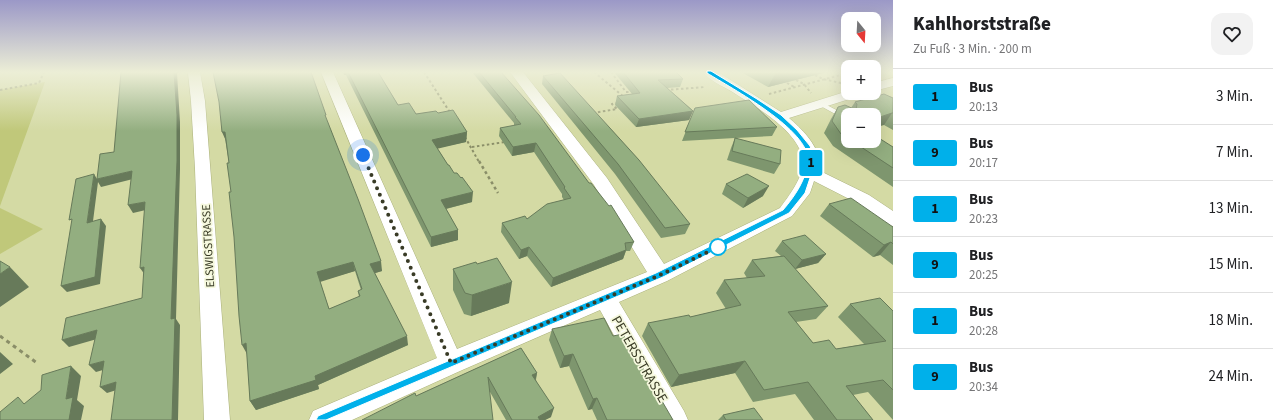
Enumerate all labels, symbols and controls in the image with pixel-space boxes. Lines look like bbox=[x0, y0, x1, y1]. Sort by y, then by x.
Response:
text: Kahlhorststraße bbox=[913, 11, 1051, 38]
north arrow bbox=[841, 12, 881, 52]
map controls bbox=[841, 12, 881, 148]
button: heart bbox=[1211, 13, 1253, 55]
text: Zu Fuß · 3 Min. · 200 m bbox=[913, 40, 1032, 58]
button: + bbox=[841, 60, 881, 100]
text: Bus bbox=[969, 77, 993, 98]
text: 3 Min. bbox=[1216, 86, 1253, 107]
text: 1 bbox=[931, 87, 939, 107]
text: 20:13 bbox=[969, 98, 998, 116]
button: − bbox=[841, 108, 881, 148]
text: Bus bbox=[969, 133, 993, 154]
text: 7 Min. bbox=[1216, 142, 1253, 163]
text: 9 bbox=[931, 143, 939, 163]
your location bbox=[353, 145, 373, 165]
line badge: 1 bbox=[798, 150, 824, 176]
text: 1 bbox=[807, 153, 815, 173]
text: 20:17 bbox=[969, 154, 998, 172]
text: Bus bbox=[969, 189, 993, 210]
text: 13 Min. bbox=[1209, 198, 1253, 219]
text: 1 bbox=[931, 199, 939, 219]
street label: ELSWIGSTRASSE bbox=[198, 204, 219, 288]
text: 20:23 bbox=[969, 210, 998, 228]
unlabelled marker bbox=[709, 238, 727, 256]
text: Bus bbox=[969, 245, 993, 266]
text: 15 Min. bbox=[1209, 254, 1253, 275]
text: 9 bbox=[931, 255, 939, 275]
text: 20:25 bbox=[969, 266, 998, 284]
text: Bus bbox=[969, 301, 993, 322]
text: 18 Min. bbox=[1209, 310, 1253, 331]
text: 1 bbox=[931, 311, 939, 331]
street label: PETERSSTRASSE bbox=[606, 312, 672, 407]
text: 20:28 bbox=[969, 322, 998, 340]
text: Bus bbox=[969, 357, 993, 378]
text: 24 Min. bbox=[1209, 366, 1253, 387]
text: 9 bbox=[931, 367, 939, 387]
text: 20:34 bbox=[969, 378, 998, 396]

